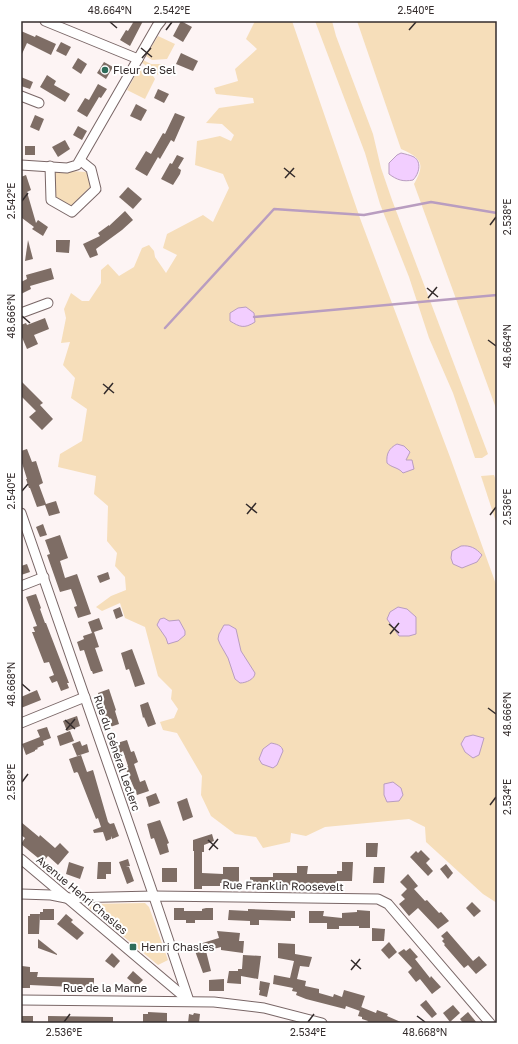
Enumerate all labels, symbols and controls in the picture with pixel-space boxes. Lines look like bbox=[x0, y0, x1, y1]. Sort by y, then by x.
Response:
text: 48.664°N bbox=[88, 4, 132, 16]
text: 2.542°E bbox=[154, 4, 190, 16]
text: 2.540°E bbox=[398, 4, 434, 16]
place label: Fleur de Sel bbox=[113, 63, 176, 76]
marker: Fleur de Sel bbox=[100, 65, 110, 75]
text: 2.542°E bbox=[5, 183, 17, 219]
text: 2.538°E bbox=[501, 199, 513, 235]
text: 48.666°N bbox=[5, 294, 17, 338]
text: 48.664°N bbox=[501, 324, 513, 368]
text: 2.540°E bbox=[5, 473, 17, 509]
text: 2.536°E bbox=[501, 489, 513, 525]
text: 48.668°N bbox=[5, 662, 17, 706]
text: 48.666°N bbox=[501, 692, 513, 736]
street label: Rue du Général Leclerc bbox=[92, 693, 143, 812]
text: 2.538°E bbox=[5, 764, 17, 800]
text: 2.534°E bbox=[501, 779, 513, 815]
street label: Avenue Henri Chasles bbox=[34, 853, 131, 937]
street label: Rue Franklin Roosevelt bbox=[222, 878, 344, 893]
place label: Henri Chasles bbox=[141, 940, 215, 953]
marker: Henri Chasles bbox=[128, 942, 138, 952]
street label: Rue de la Marne bbox=[63, 981, 147, 994]
text: 2.536°E bbox=[46, 1026, 82, 1038]
text: 2.534°E bbox=[290, 1026, 326, 1038]
text: 48.668°N bbox=[403, 1026, 447, 1038]

